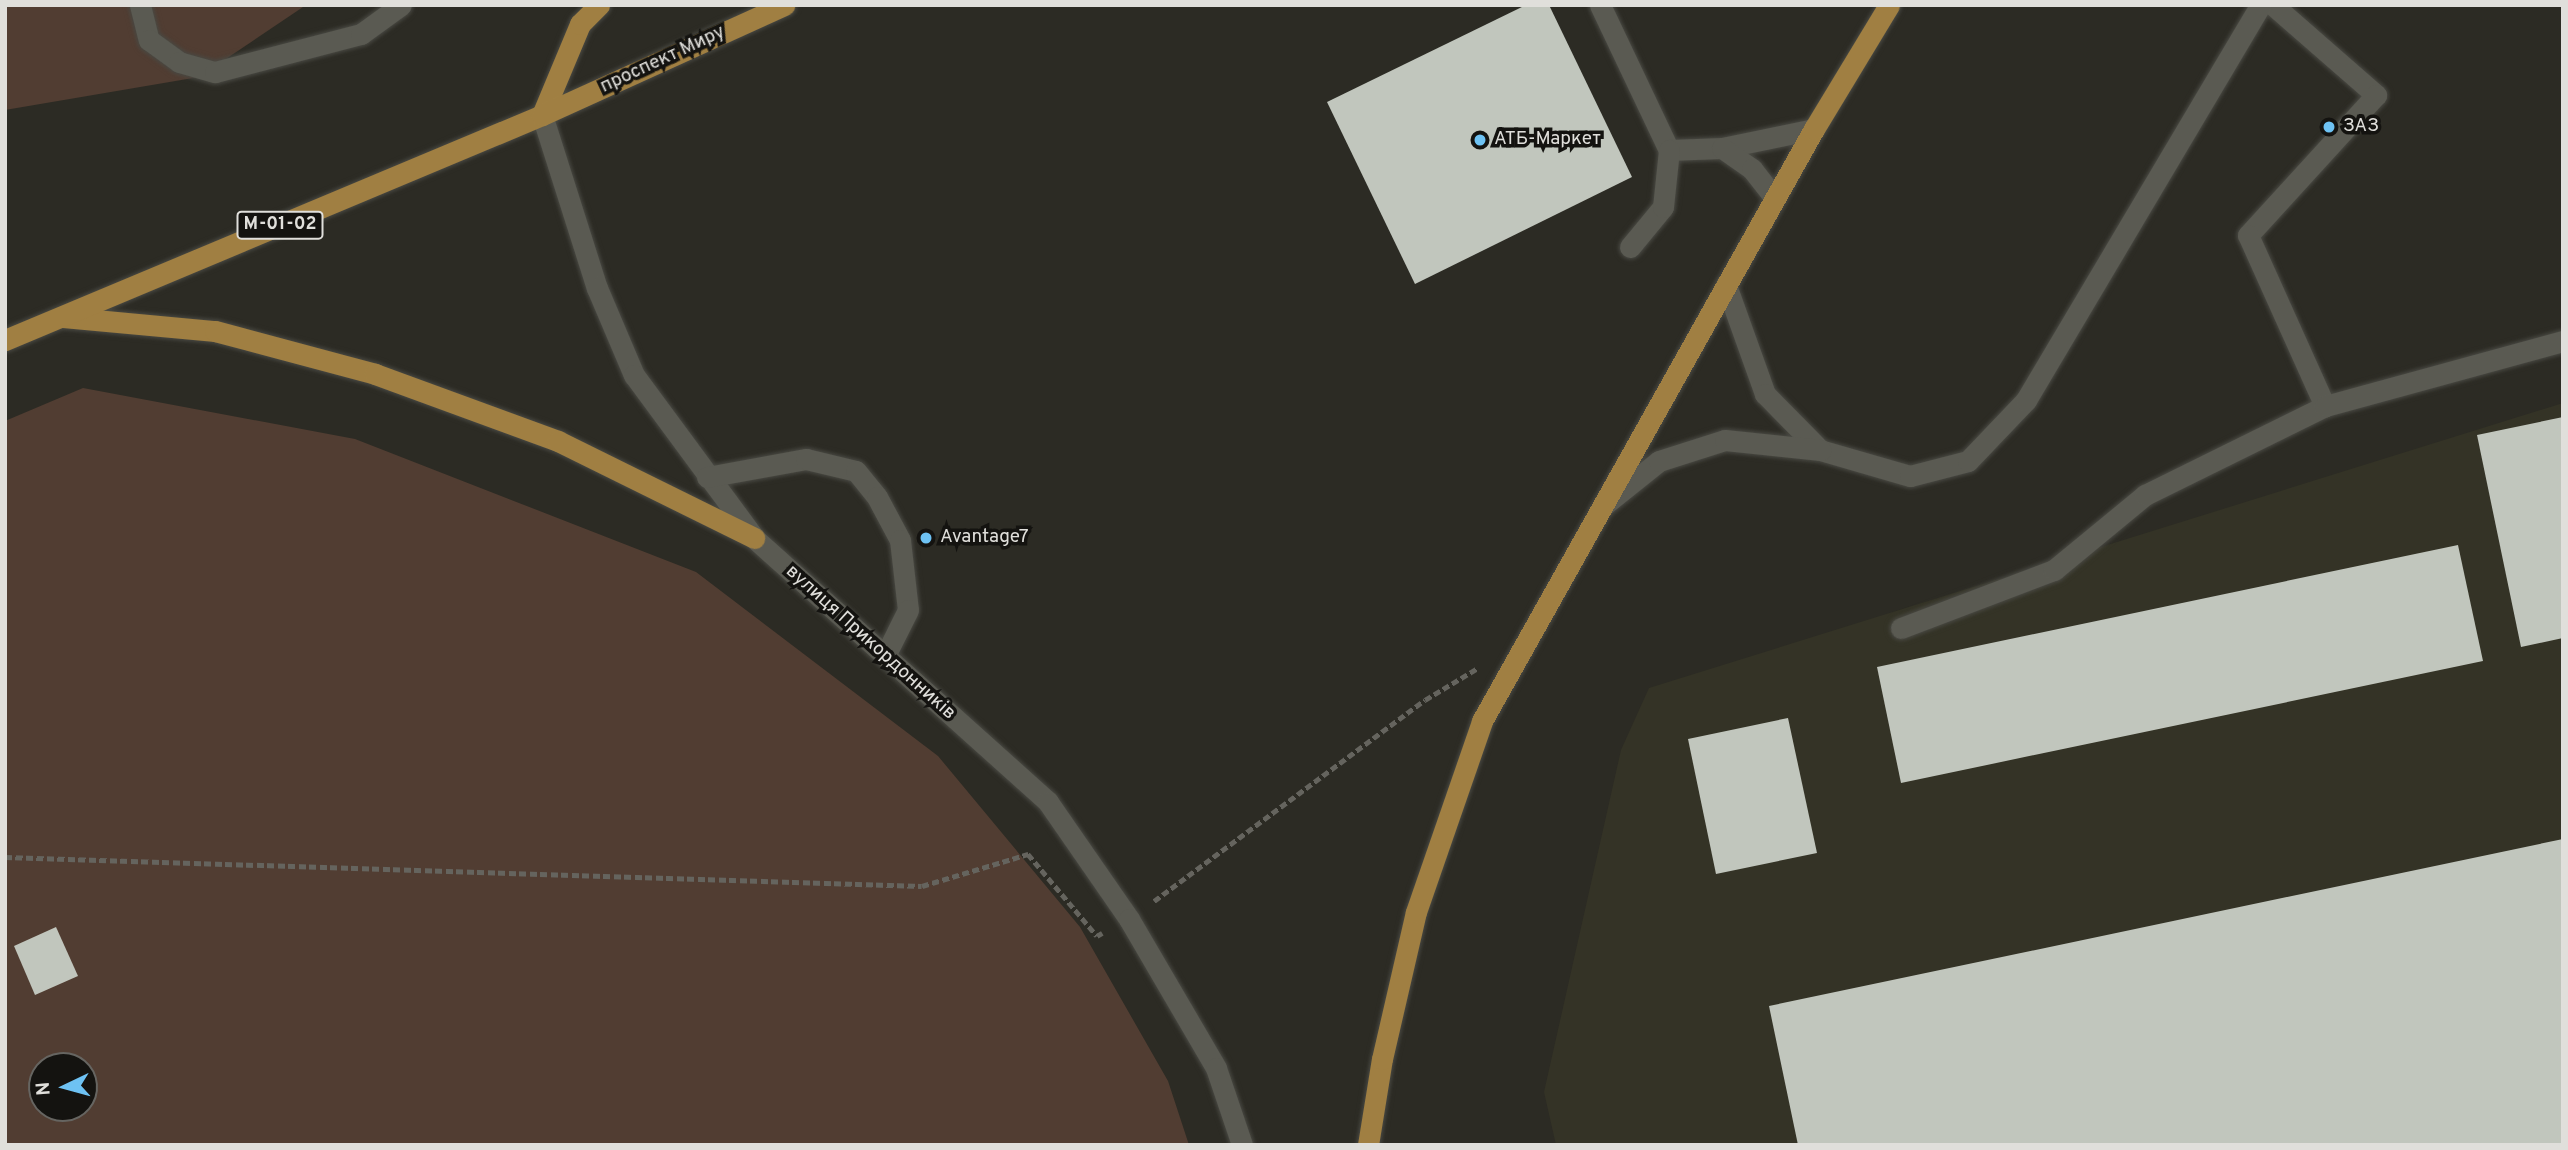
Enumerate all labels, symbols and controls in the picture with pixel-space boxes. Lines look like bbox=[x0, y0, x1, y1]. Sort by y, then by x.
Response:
street label: проспект Миру bbox=[597, 21, 729, 99]
place label: ЗАЗ bbox=[2343, 116, 2379, 138]
marker: ЗАЗ bbox=[2321, 119, 2337, 135]
place label: АТБ-Маркет bbox=[1494, 129, 1601, 151]
marker: АТБ-Маркет bbox=[1472, 132, 1488, 148]
road number: М-01-02 bbox=[236, 210, 324, 240]
place label: Avantage7 bbox=[940, 527, 1029, 549]
marker: Avantage7 bbox=[918, 530, 934, 546]
street label: вулиця Прикордонників bbox=[780, 561, 960, 725]
north arrow bbox=[28, 1052, 98, 1122]
text: N bbox=[32, 1081, 57, 1097]

